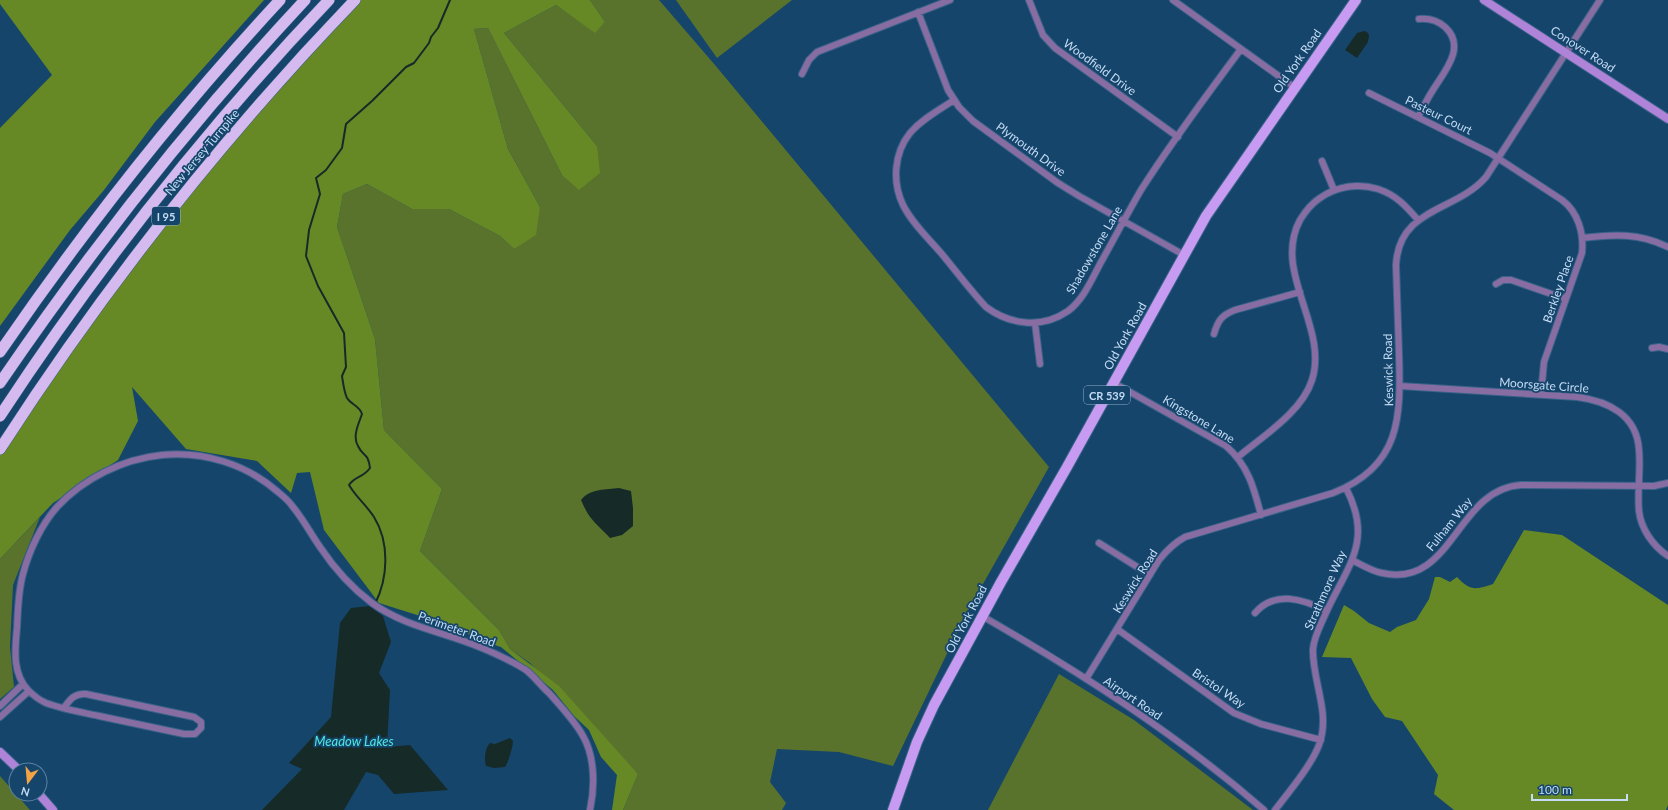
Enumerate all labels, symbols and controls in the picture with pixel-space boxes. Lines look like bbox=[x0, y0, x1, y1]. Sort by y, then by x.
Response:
street label: Conover Road bbox=[1548, 23, 1618, 75]
street label: Old York Road bbox=[1269, 26, 1325, 96]
street label: Woodfield Drive bbox=[1061, 36, 1139, 98]
street label: Pasteur Court bbox=[1403, 92, 1476, 138]
street label: New Jersey Turnpike bbox=[162, 106, 242, 198]
street label: Plymouth Drive bbox=[993, 119, 1069, 179]
street label: Shadowstone Lane bbox=[1063, 203, 1125, 297]
road number: I 95 bbox=[152, 207, 180, 225]
street label: Berkley Place bbox=[1539, 253, 1577, 325]
street label: Old York Road bbox=[1100, 300, 1150, 372]
street label: Keswick Road bbox=[1380, 333, 1396, 407]
street label: Moorsgate Circle bbox=[1499, 374, 1589, 396]
road number: CR 539 bbox=[1084, 386, 1130, 404]
street label: Kingstone Lane bbox=[1160, 392, 1238, 446]
street label: Fulham Way bbox=[1423, 493, 1476, 554]
street label: Keswick Road bbox=[1109, 546, 1161, 616]
street label: Strathmore Way bbox=[1301, 547, 1350, 632]
street label: Old York Road bbox=[942, 582, 990, 656]
street label: Perimeter Road bbox=[416, 608, 498, 650]
street label: Bristol Way bbox=[1190, 665, 1249, 712]
street label: Airport Road bbox=[1101, 673, 1165, 723]
water label: Meadow Lakes bbox=[314, 733, 394, 749]
north arrow bbox=[8, 762, 48, 802]
scale bar bbox=[1532, 776, 1627, 802]
text: 100 m bbox=[1538, 782, 1572, 797]
text: N bbox=[19, 785, 31, 800]

